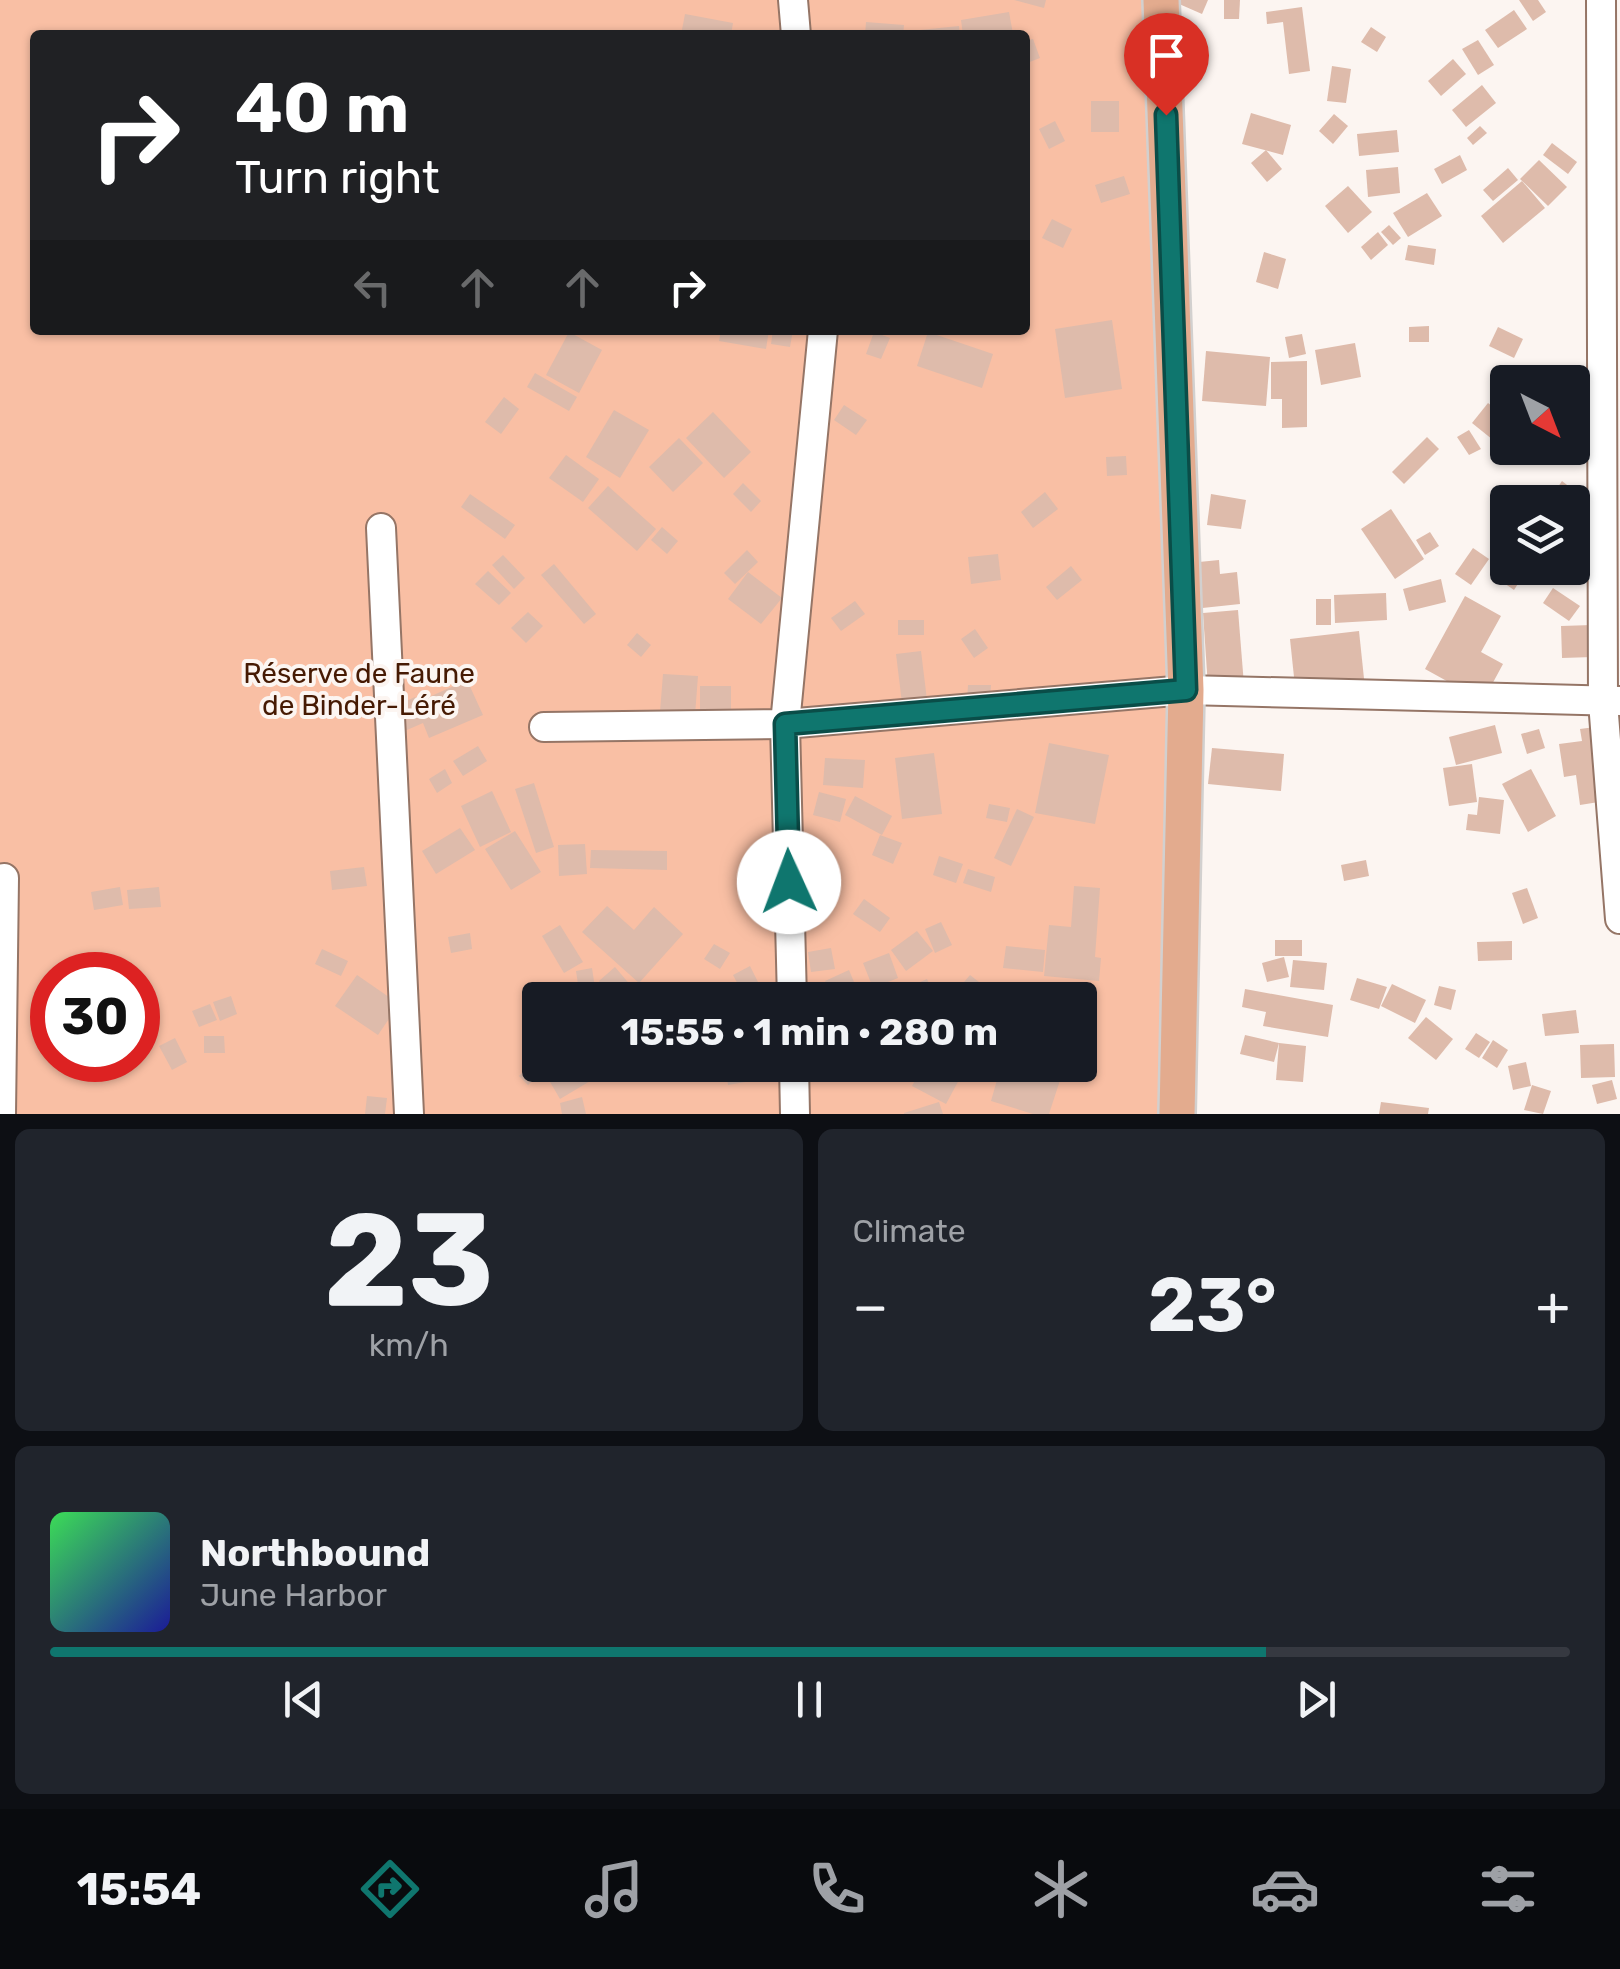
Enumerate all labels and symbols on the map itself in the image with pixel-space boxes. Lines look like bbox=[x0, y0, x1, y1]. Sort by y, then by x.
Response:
pin bbox=[1124, 13, 1209, 116]
north arrow bbox=[1490, 365, 1590, 465]
park label: Réserve de Faune de Binder-Léré bbox=[243, 657, 475, 722]
position arrow bbox=[737, 830, 841, 934]
speed limit sign: 30 bbox=[30, 952, 160, 1082]

